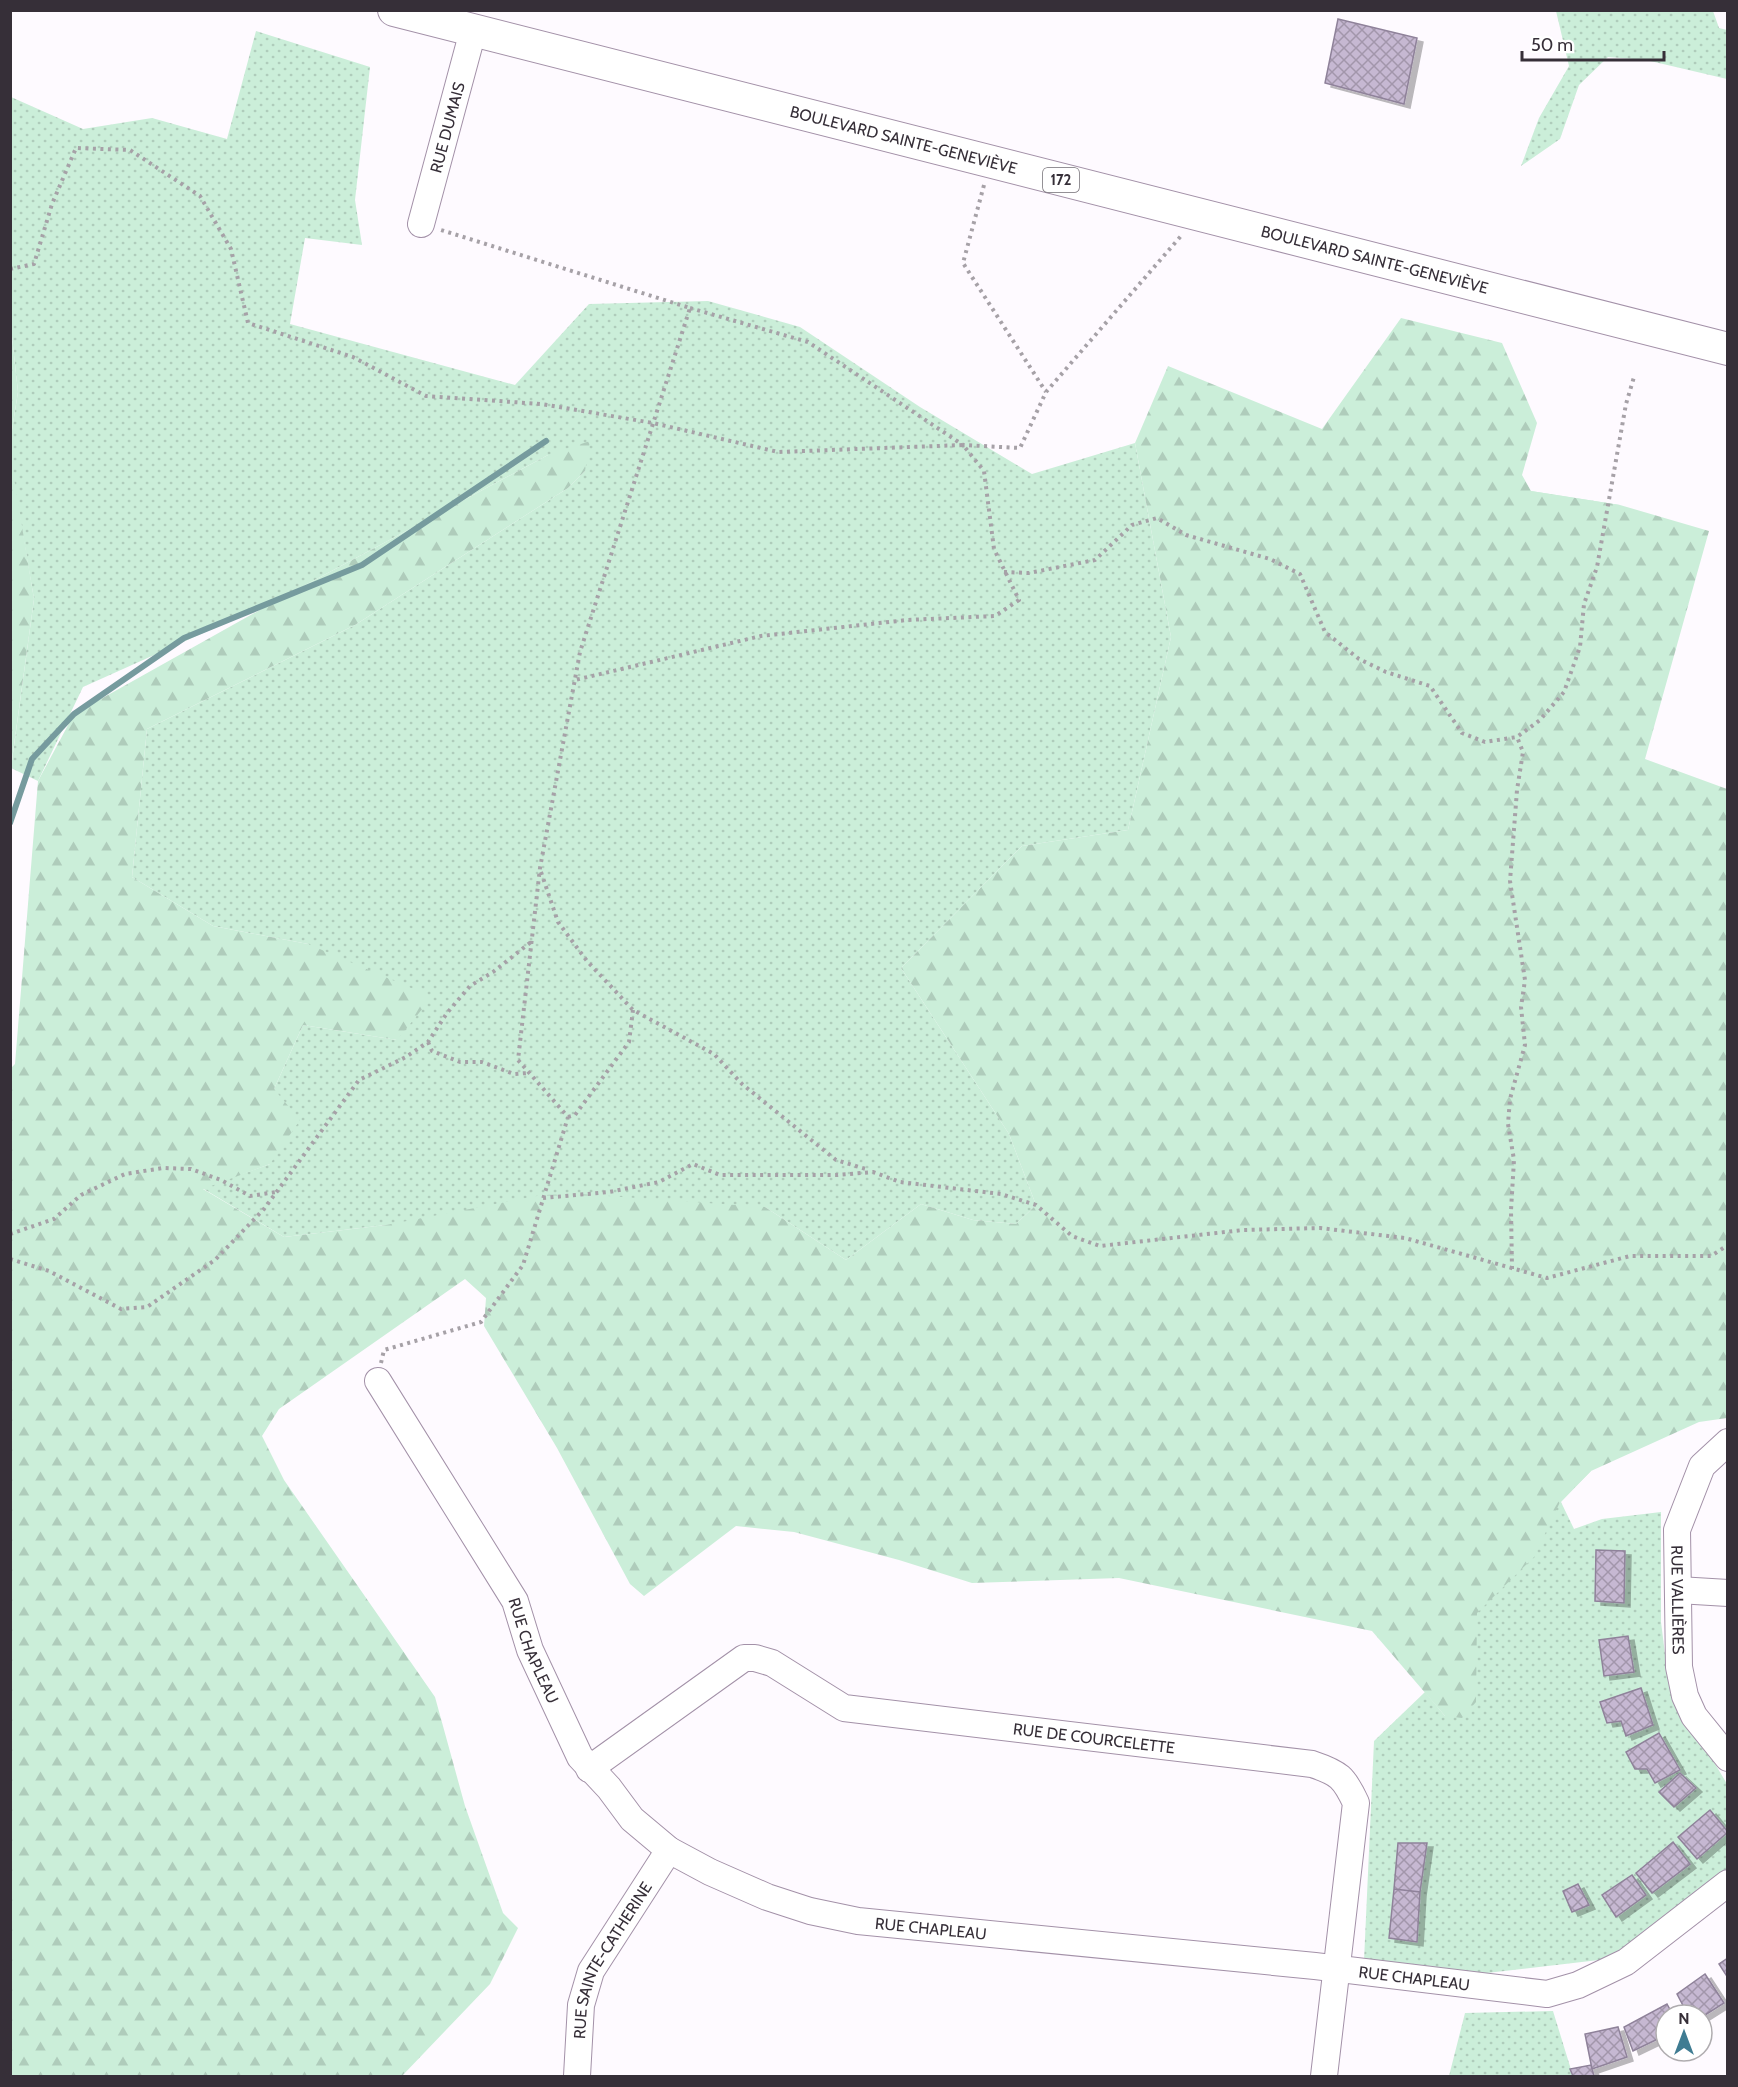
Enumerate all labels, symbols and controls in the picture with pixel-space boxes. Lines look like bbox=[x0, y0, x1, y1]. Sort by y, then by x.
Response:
scale bar bbox=[1522, 24, 1664, 62]
text: 50 m bbox=[1531, 34, 1573, 56]
street label: RUE DUMAIS bbox=[426, 80, 468, 175]
street label: BOULEVARD SAINTE-GENEVIÈVE bbox=[788, 102, 1020, 178]
road number: 172 bbox=[1043, 168, 1079, 192]
street label: BOULEVARD SAINTE-GENEVIÈVE bbox=[1259, 221, 1491, 297]
street label: RUE VALLIÈRES bbox=[1668, 1545, 1688, 1655]
street label: RUE CHAPLEAU bbox=[505, 1595, 563, 1706]
street label: RUE DE COURCELETTE bbox=[1012, 1719, 1176, 1757]
street label: RUE SAINTE-CATHERINE bbox=[570, 1878, 656, 2039]
street label: RUE CHAPLEAU bbox=[874, 1913, 987, 1943]
street label: RUE CHAPLEAU bbox=[1357, 1962, 1471, 1994]
north arrow bbox=[1654, 2003, 1714, 2063]
text: N bbox=[1678, 2009, 1690, 2028]

